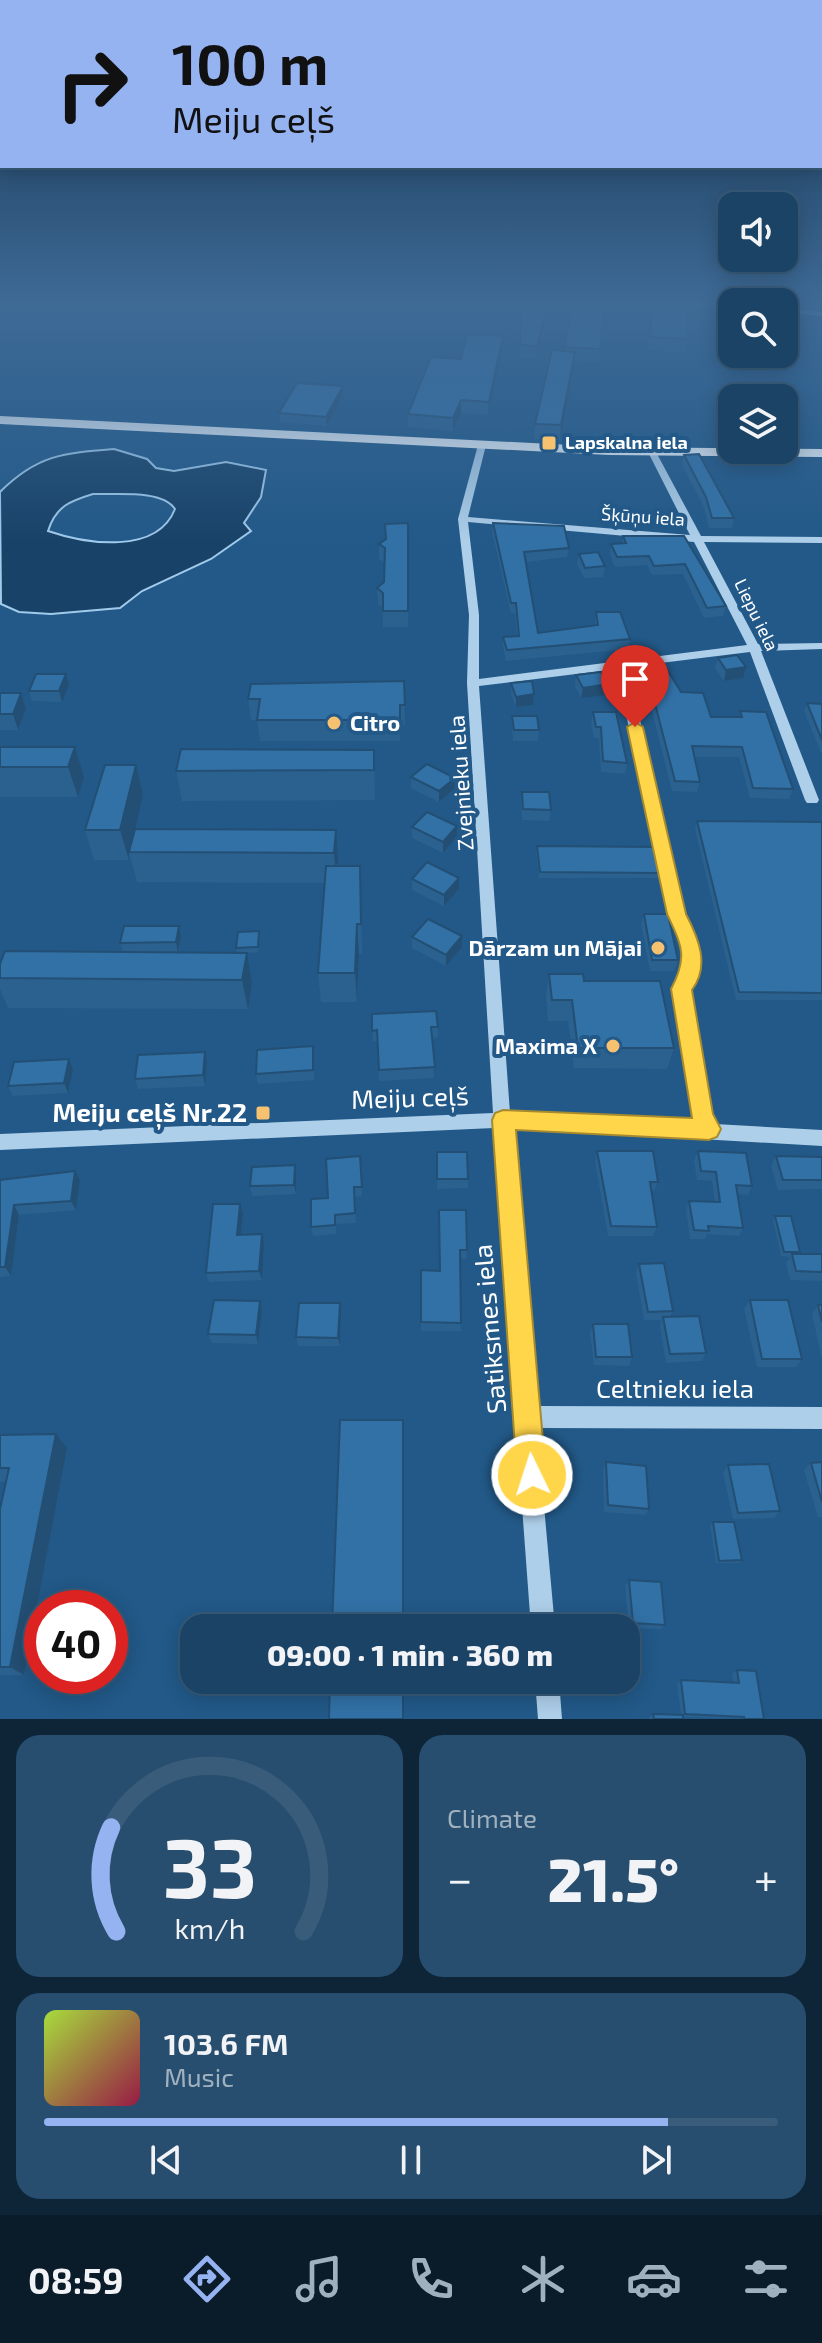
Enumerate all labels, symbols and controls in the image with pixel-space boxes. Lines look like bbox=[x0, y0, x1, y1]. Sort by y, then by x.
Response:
text: 100 m bbox=[172, 29, 328, 96]
icon: right bbox=[40, 32, 144, 136]
text: Meiju ceļš bbox=[172, 97, 335, 140]
map controls bbox=[718, 192, 798, 464]
button: sound bbox=[718, 192, 798, 272]
button: search bbox=[718, 288, 798, 368]
button: layers bbox=[718, 384, 798, 464]
place label: Lapskalna iela bbox=[565, 431, 688, 453]
marker: Lapskalna iela bbox=[540, 434, 558, 452]
street label: Šķūņu iela bbox=[601, 502, 686, 531]
street label: Liepu iela bbox=[730, 575, 784, 654]
pin bbox=[601, 645, 669, 727]
icon: arrive bbox=[613, 657, 657, 701]
place label: Citro bbox=[350, 709, 400, 735]
marker: Citro bbox=[325, 714, 343, 732]
street label: Zvejnieku iela bbox=[442, 714, 479, 852]
place label: Dārzam un Mājai bbox=[468, 934, 642, 960]
marker: Dārzam un Mājai bbox=[649, 939, 667, 957]
place label: Maxima X bbox=[495, 1032, 597, 1058]
marker: Maxima X bbox=[604, 1037, 622, 1055]
street label: Meiju ceļš bbox=[351, 1079, 469, 1116]
place label: Meiju ceļš Nr.22 bbox=[52, 1096, 247, 1130]
marker: Meiju ceļš Nr.22 bbox=[254, 1104, 272, 1122]
street label: Satiksmes iela bbox=[466, 1243, 511, 1415]
street label: Celtnieku iela bbox=[596, 1372, 754, 1403]
position arrow bbox=[490, 1433, 574, 1517]
speed limit sign: 40 bbox=[24, 1590, 128, 1694]
text: 09:00 · 1 min · 360 m bbox=[267, 1636, 553, 1672]
text: Climate bbox=[447, 1802, 537, 1833]
text: 33 bbox=[162, 1815, 257, 1915]
text: 21.5° bbox=[548, 1842, 679, 1914]
text: − bbox=[447, 1851, 473, 1904]
text: + bbox=[754, 1851, 778, 1904]
text: km/h bbox=[174, 1910, 245, 1945]
text: 103.6 FM bbox=[164, 2025, 289, 2061]
text: Music bbox=[164, 2061, 234, 2092]
icon: previous bbox=[144, 2138, 188, 2182]
icon: pause bbox=[389, 2138, 433, 2182]
icon: next bbox=[634, 2138, 678, 2182]
icon: directions bbox=[179, 2251, 235, 2307]
icon: music bbox=[291, 2251, 347, 2307]
icon: phone bbox=[403, 2251, 459, 2307]
icon: climate bbox=[515, 2251, 571, 2307]
icon: car bbox=[626, 2251, 682, 2307]
icon: filters bbox=[738, 2251, 794, 2307]
text: 08:59 bbox=[28, 2258, 123, 2301]

